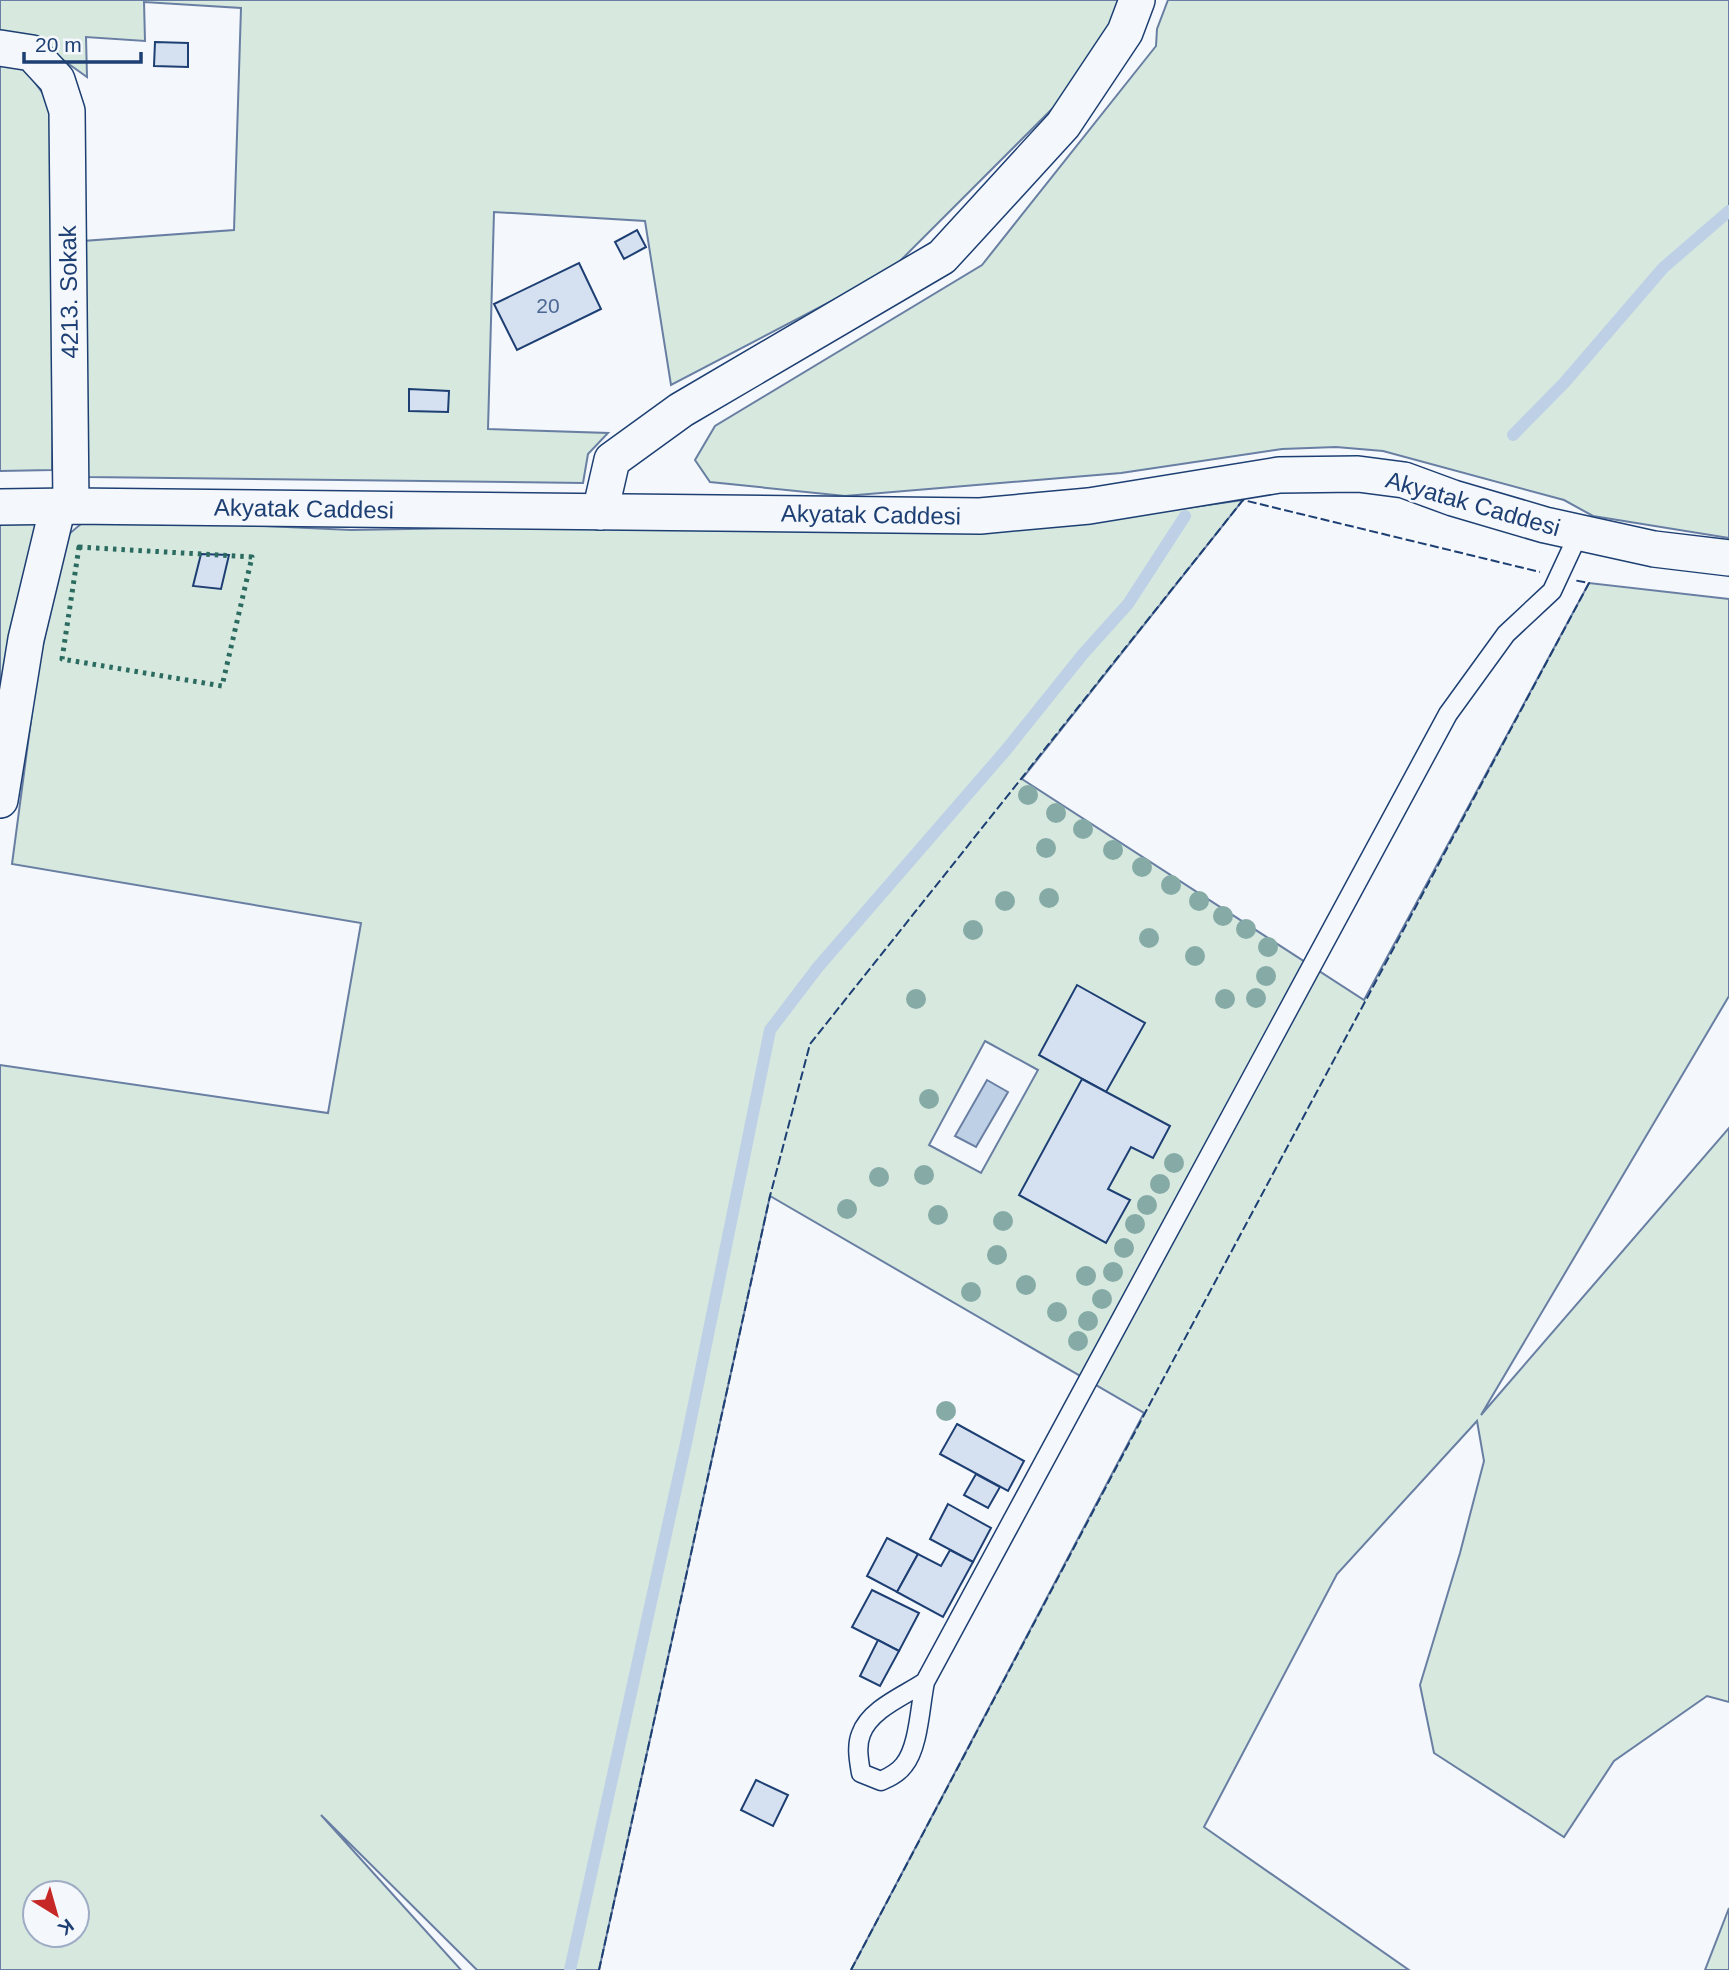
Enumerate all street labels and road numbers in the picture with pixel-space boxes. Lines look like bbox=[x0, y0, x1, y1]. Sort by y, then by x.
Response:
street label: 4213. Sokak bbox=[54, 224, 83, 359]
street label: Akyatak Caddesi bbox=[1383, 466, 1563, 541]
street label: Akyatak Caddesi bbox=[214, 493, 394, 524]
street label: Akyatak Caddesi bbox=[781, 499, 961, 530]

